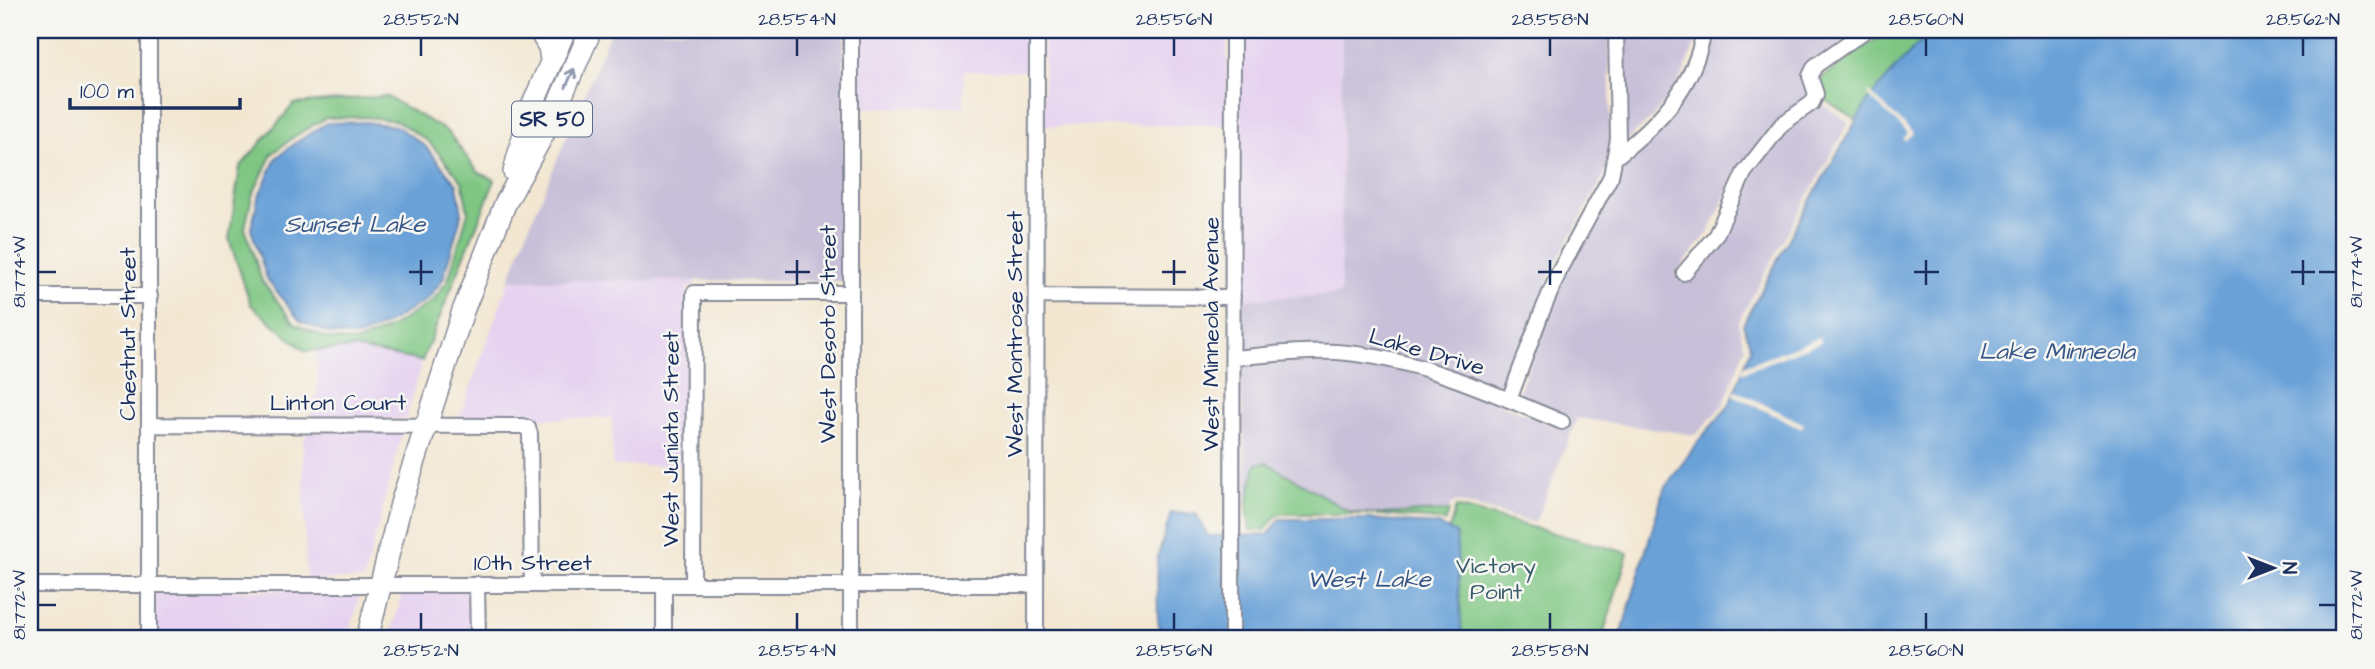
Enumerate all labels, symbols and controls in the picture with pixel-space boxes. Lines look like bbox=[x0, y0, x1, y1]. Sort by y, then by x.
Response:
text: 28.552°N bbox=[383, 7, 459, 32]
text: 28.554°N bbox=[758, 7, 836, 32]
text: 28.556°N bbox=[1136, 7, 1212, 32]
text: 28.558°N bbox=[1512, 7, 1588, 32]
text: 28.560°N bbox=[1888, 7, 1964, 32]
text: 28.562°N bbox=[2266, 7, 2340, 32]
scale bar bbox=[70, 66, 240, 110]
one-way arrow bbox=[564, 68, 577, 89]
text: 100 m bbox=[80, 77, 135, 106]
road number: SR 50 bbox=[512, 102, 592, 136]
water label: Sunset Lake bbox=[285, 208, 426, 242]
street label: West Montrose Street bbox=[999, 210, 1031, 457]
street label: West Minneola Avenue bbox=[1195, 217, 1227, 451]
street label: West Desoto Street bbox=[812, 224, 844, 443]
text: 81.774°W bbox=[7, 236, 32, 308]
text: 81.774°W bbox=[2344, 236, 2369, 308]
street label: Chestnut Street bbox=[112, 247, 144, 421]
street label: Lake Drive bbox=[1365, 320, 1488, 384]
street label: West Juniata Street bbox=[655, 330, 687, 547]
water label: Lake Minneola bbox=[1979, 335, 2137, 369]
street label: Linton Court bbox=[270, 387, 407, 419]
north arrow bbox=[2238, 532, 2308, 602]
street label: 10th Street bbox=[474, 547, 593, 579]
park label: Victory Point bbox=[1456, 550, 1536, 608]
text: N bbox=[2275, 562, 2302, 574]
water label: West Lake bbox=[1307, 563, 1432, 597]
text: 81.772°W bbox=[7, 570, 32, 640]
text: 81.772°W bbox=[2344, 570, 2369, 640]
text: 28.552°N bbox=[383, 638, 459, 663]
text: 28.554°N bbox=[758, 638, 836, 663]
text: 28.556°N bbox=[1136, 638, 1212, 663]
text: 28.558°N bbox=[1512, 638, 1588, 663]
text: 28.560°N bbox=[1888, 638, 1964, 663]

